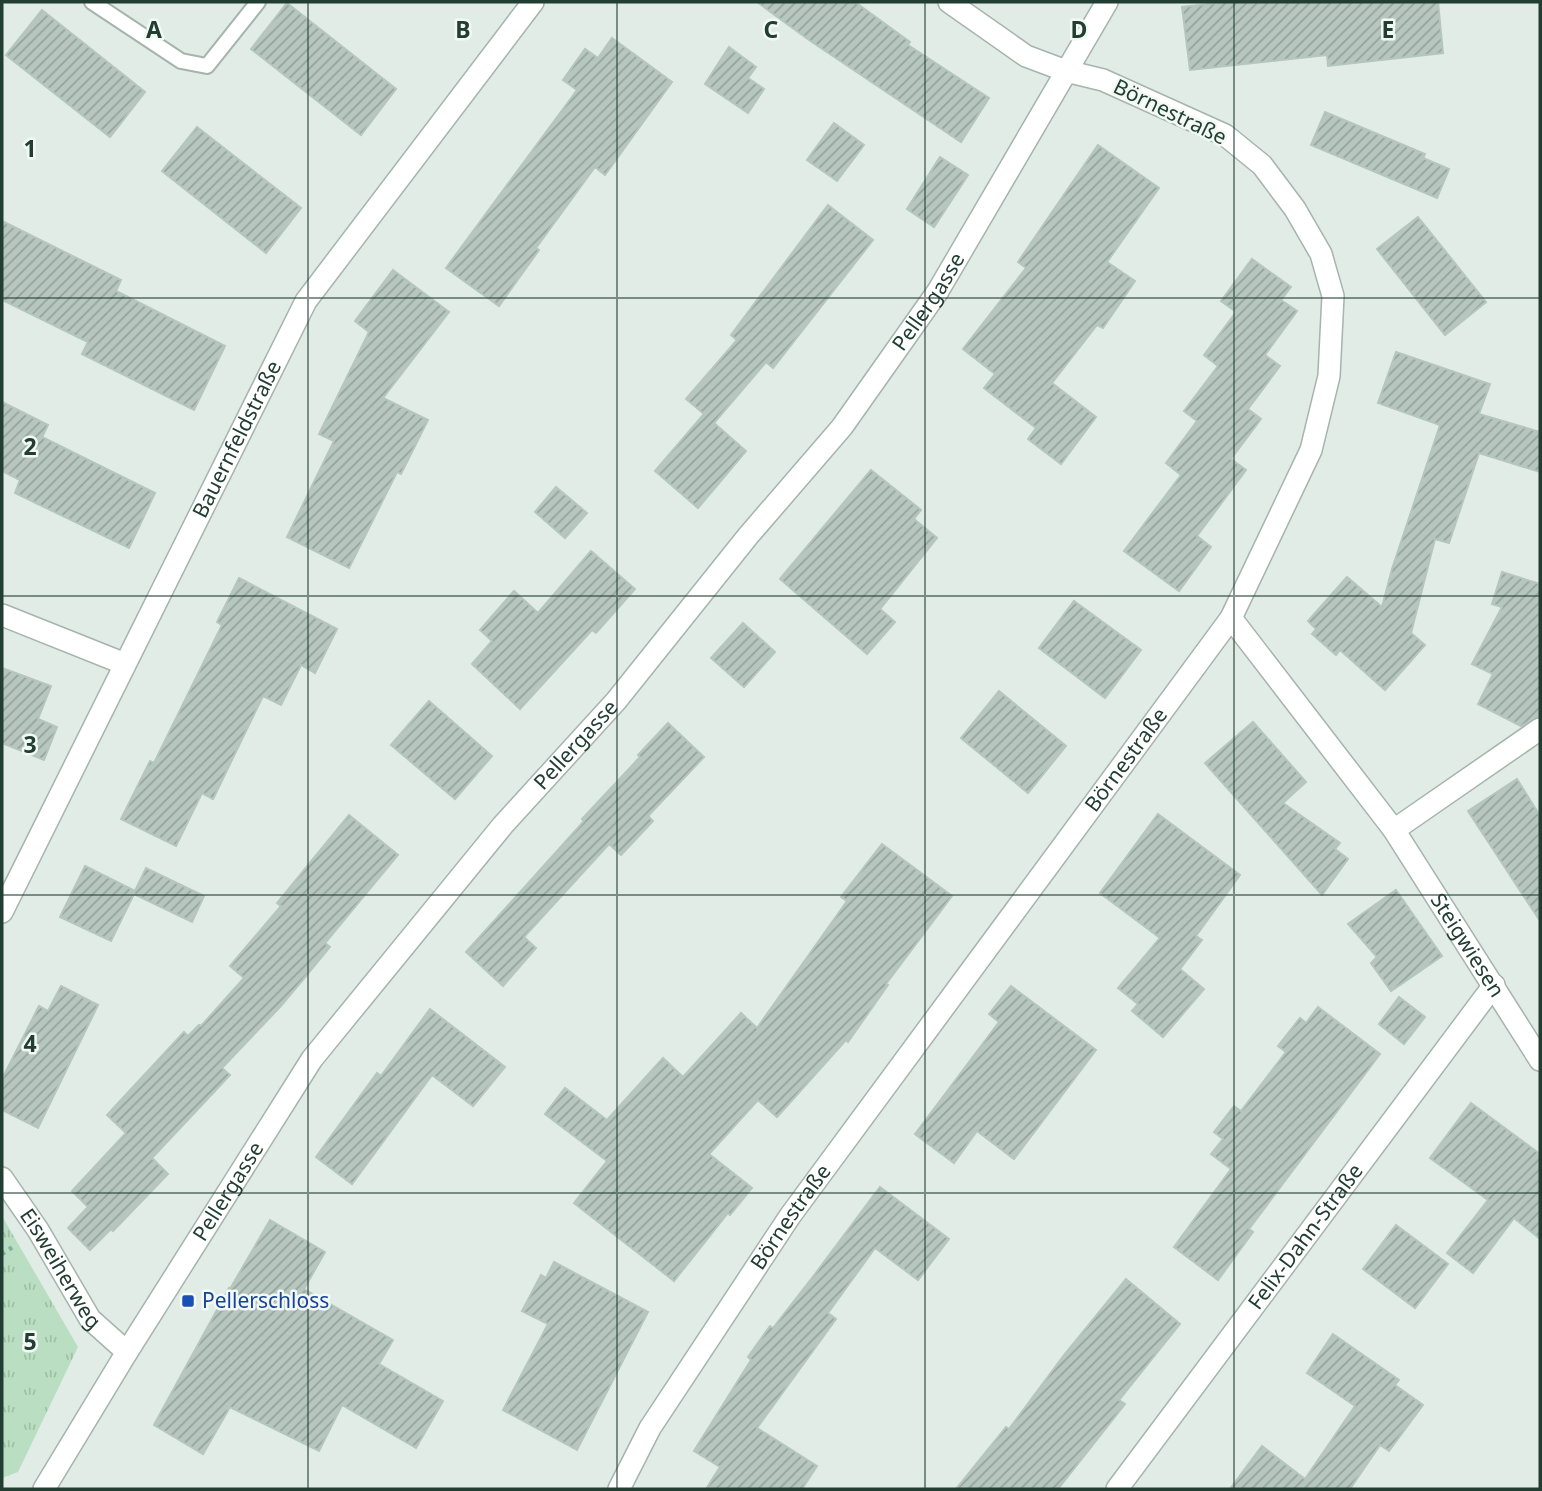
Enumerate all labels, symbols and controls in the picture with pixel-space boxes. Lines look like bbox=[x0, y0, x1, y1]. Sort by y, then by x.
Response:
text: A bbox=[146, 13, 162, 45]
text: B bbox=[455, 13, 471, 45]
text: C bbox=[764, 13, 779, 45]
text: D bbox=[1071, 13, 1087, 45]
text: E bbox=[1382, 13, 1394, 45]
street label: Börnestraße bbox=[1109, 72, 1232, 151]
text: 1 bbox=[23, 132, 37, 164]
street label: Pellergasse bbox=[885, 247, 970, 356]
street label: Bauernfeldstraße bbox=[185, 356, 287, 522]
text: 2 bbox=[23, 430, 37, 462]
street label: Pellergasse bbox=[527, 693, 623, 795]
street label: Börnestraße bbox=[1078, 702, 1173, 817]
text: 3 bbox=[23, 728, 37, 760]
street label: Steigwiesen bbox=[1425, 887, 1511, 1002]
text: 4 bbox=[23, 1027, 37, 1059]
street label: Pellergasse bbox=[186, 1136, 269, 1246]
street label: Felix-Dahn-Straße bbox=[1241, 1157, 1369, 1315]
street label: Börnestraße bbox=[743, 1158, 837, 1275]
street label: Eisweiherweg bbox=[14, 1202, 107, 1335]
place label: Pellerschloss bbox=[202, 1286, 329, 1314]
marker: Pellerschloss bbox=[180, 1293, 196, 1309]
text: 5 bbox=[23, 1325, 37, 1357]

